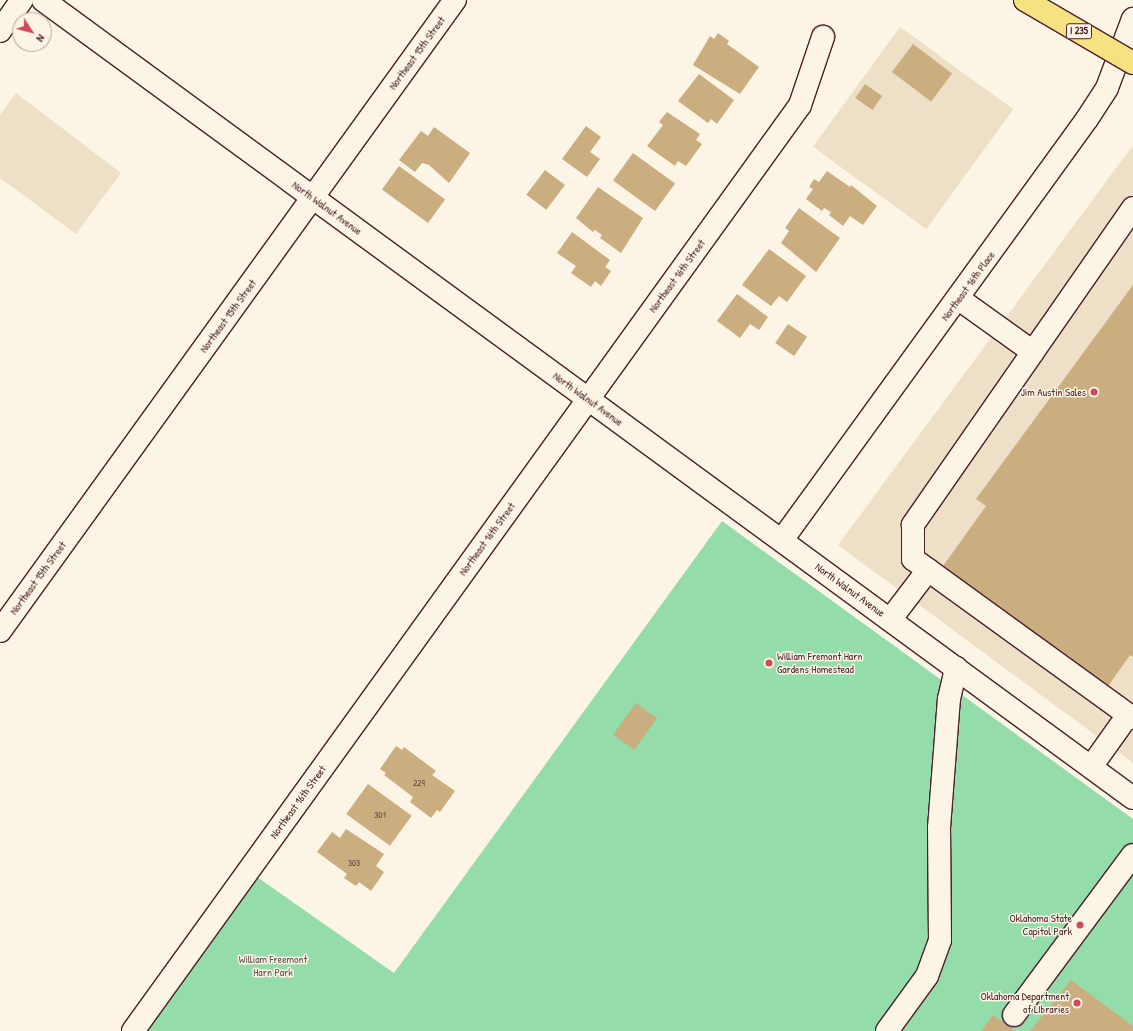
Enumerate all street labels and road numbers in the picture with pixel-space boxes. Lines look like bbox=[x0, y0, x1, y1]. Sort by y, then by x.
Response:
street label: Northeast 15th Street bbox=[386, 14, 448, 92]
road number: I 235 bbox=[1065, 23, 1093, 39]
street label: North Walnut Avenue bbox=[290, 178, 364, 238]
street label: Northeast 16th Street bbox=[646, 237, 708, 315]
street label: Northeast 16th Place bbox=[938, 249, 998, 323]
street label: Northeast 15th Street bbox=[197, 277, 259, 355]
street label: North Walnut Avenue bbox=[551, 369, 625, 429]
street label: Northeast 16th Street bbox=[456, 500, 518, 578]
street label: Northeast 15th Street bbox=[7, 539, 69, 617]
street label: North Walnut Avenue bbox=[813, 560, 887, 620]
street label: Northeast 16th Street bbox=[267, 763, 329, 841]

